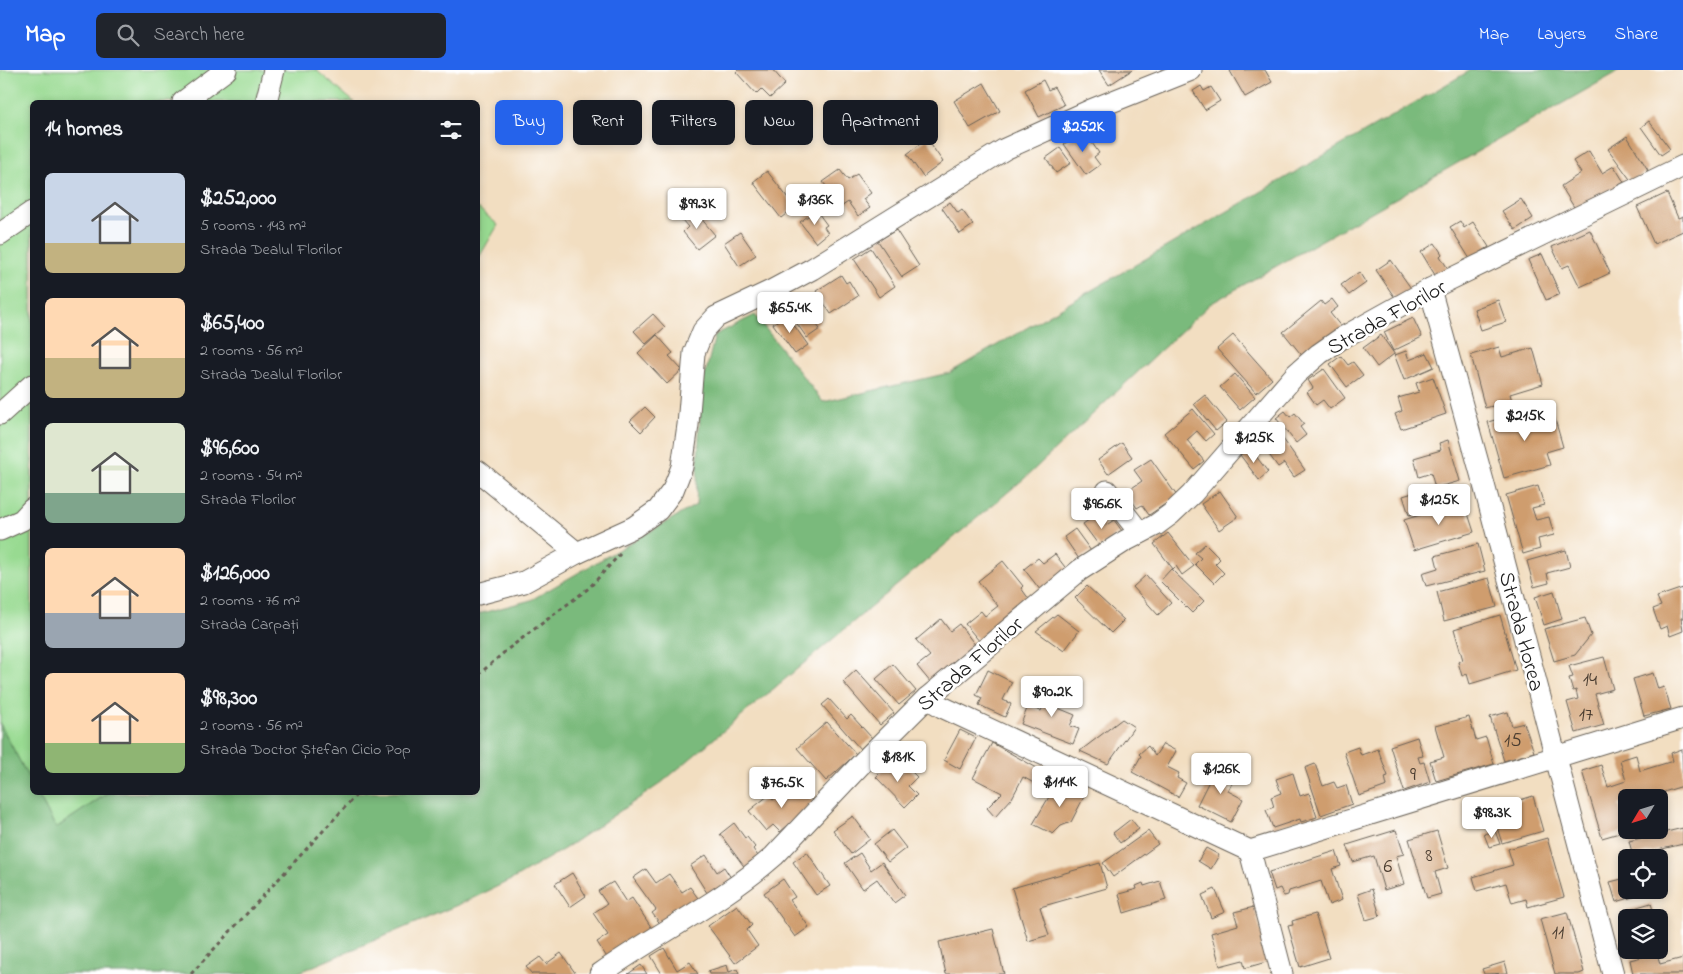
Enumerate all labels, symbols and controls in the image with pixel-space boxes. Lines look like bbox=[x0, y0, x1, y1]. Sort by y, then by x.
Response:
search box bbox=[96, 13, 446, 58]
text: Map bbox=[25, 18, 66, 53]
icon: search bbox=[114, 21, 142, 49]
text: Search here bbox=[154, 22, 245, 49]
text: Map bbox=[1479, 22, 1509, 48]
text: Layers bbox=[1537, 22, 1587, 48]
text: Share bbox=[1615, 22, 1658, 48]
chip: Buy bbox=[495, 100, 563, 145]
chip: Rent bbox=[573, 100, 642, 145]
chip: Filters bbox=[652, 100, 735, 145]
chip: New bbox=[745, 100, 813, 145]
chip: Apartment bbox=[823, 100, 938, 145]
pin: $252K bbox=[1048, 111, 1118, 153]
text: 14 homes bbox=[45, 115, 123, 145]
text: $252K bbox=[1062, 115, 1104, 139]
icon: filters bbox=[437, 116, 465, 144]
text: $252,000 bbox=[200, 184, 276, 214]
pin: $136K bbox=[780, 184, 850, 226]
pin: $99.3K bbox=[656, 188, 738, 230]
text: $136K bbox=[797, 188, 833, 212]
text: $99.3K bbox=[679, 192, 715, 216]
icon: home bbox=[85, 193, 145, 253]
text: 5 rooms · 143 m² bbox=[200, 214, 306, 238]
text: Strada Dealul Florilor bbox=[200, 238, 342, 262]
street label: Strada Florilor bbox=[1322, 273, 1453, 365]
pin: $65.4K bbox=[749, 292, 831, 334]
text: $65.4K bbox=[768, 296, 812, 320]
text: $65,400 bbox=[200, 309, 264, 339]
icon: home bbox=[85, 318, 145, 378]
text: 2 rooms · 56 m² bbox=[200, 339, 303, 363]
text: Strada Dealul Florilor bbox=[200, 363, 342, 387]
pin: $215K bbox=[1490, 400, 1560, 442]
text: $215K bbox=[1505, 404, 1545, 428]
pin: $125K bbox=[1219, 422, 1289, 464]
text: $125K bbox=[1234, 426, 1274, 450]
text: $96,600 bbox=[200, 434, 259, 464]
icon: home bbox=[85, 443, 145, 503]
text: 2 rooms · 54 m² bbox=[200, 464, 302, 488]
pin: $125K bbox=[1404, 484, 1474, 526]
text: Strada Florilor bbox=[200, 488, 296, 512]
pin: $96.6K bbox=[1061, 488, 1143, 530]
text: $125K bbox=[1419, 488, 1459, 512]
text: $96.6K bbox=[1082, 492, 1122, 516]
text: $126,000 bbox=[200, 559, 270, 589]
icon: home bbox=[85, 568, 145, 628]
street label: Strada Horea bbox=[1489, 568, 1551, 695]
text: 2 rooms · 76 m² bbox=[200, 589, 300, 613]
street label: Strada Florilor bbox=[911, 610, 1031, 721]
text: Strada Carpați bbox=[200, 613, 299, 637]
house number: 14 bbox=[1583, 666, 1597, 695]
pin: $90.2K bbox=[1011, 676, 1093, 718]
text: $90.2K bbox=[1032, 680, 1072, 704]
text: $98,300 bbox=[200, 684, 257, 714]
icon: home bbox=[85, 693, 145, 753]
house number: 17 bbox=[1579, 701, 1593, 730]
text: 2 rooms · 56 m² bbox=[200, 714, 303, 738]
house number: 15 bbox=[1504, 727, 1522, 756]
text: Strada Doctor Ștefan Cicio Pop bbox=[200, 738, 411, 762]
pin: $181K bbox=[863, 740, 933, 783]
text: $181K bbox=[881, 745, 915, 769]
pin: $126K bbox=[1186, 752, 1256, 795]
text: $126K bbox=[1202, 757, 1240, 781]
house number: 9 bbox=[1410, 761, 1416, 790]
pin: $76.5K bbox=[741, 766, 823, 809]
pin: $114K bbox=[1025, 766, 1095, 808]
text: $114K bbox=[1043, 770, 1077, 794]
text: $76.5K bbox=[760, 771, 804, 795]
north arrow bbox=[1618, 789, 1668, 839]
map controls bbox=[1618, 789, 1668, 959]
pin: $98.3K bbox=[1451, 796, 1533, 839]
text: $98.3K bbox=[1473, 801, 1511, 825]
house number: 8 bbox=[1425, 842, 1433, 871]
button: locate bbox=[1618, 849, 1668, 899]
house number: 6 bbox=[1384, 853, 1393, 882]
button: layers bbox=[1618, 909, 1668, 959]
house number: 11 bbox=[1552, 919, 1564, 948]

